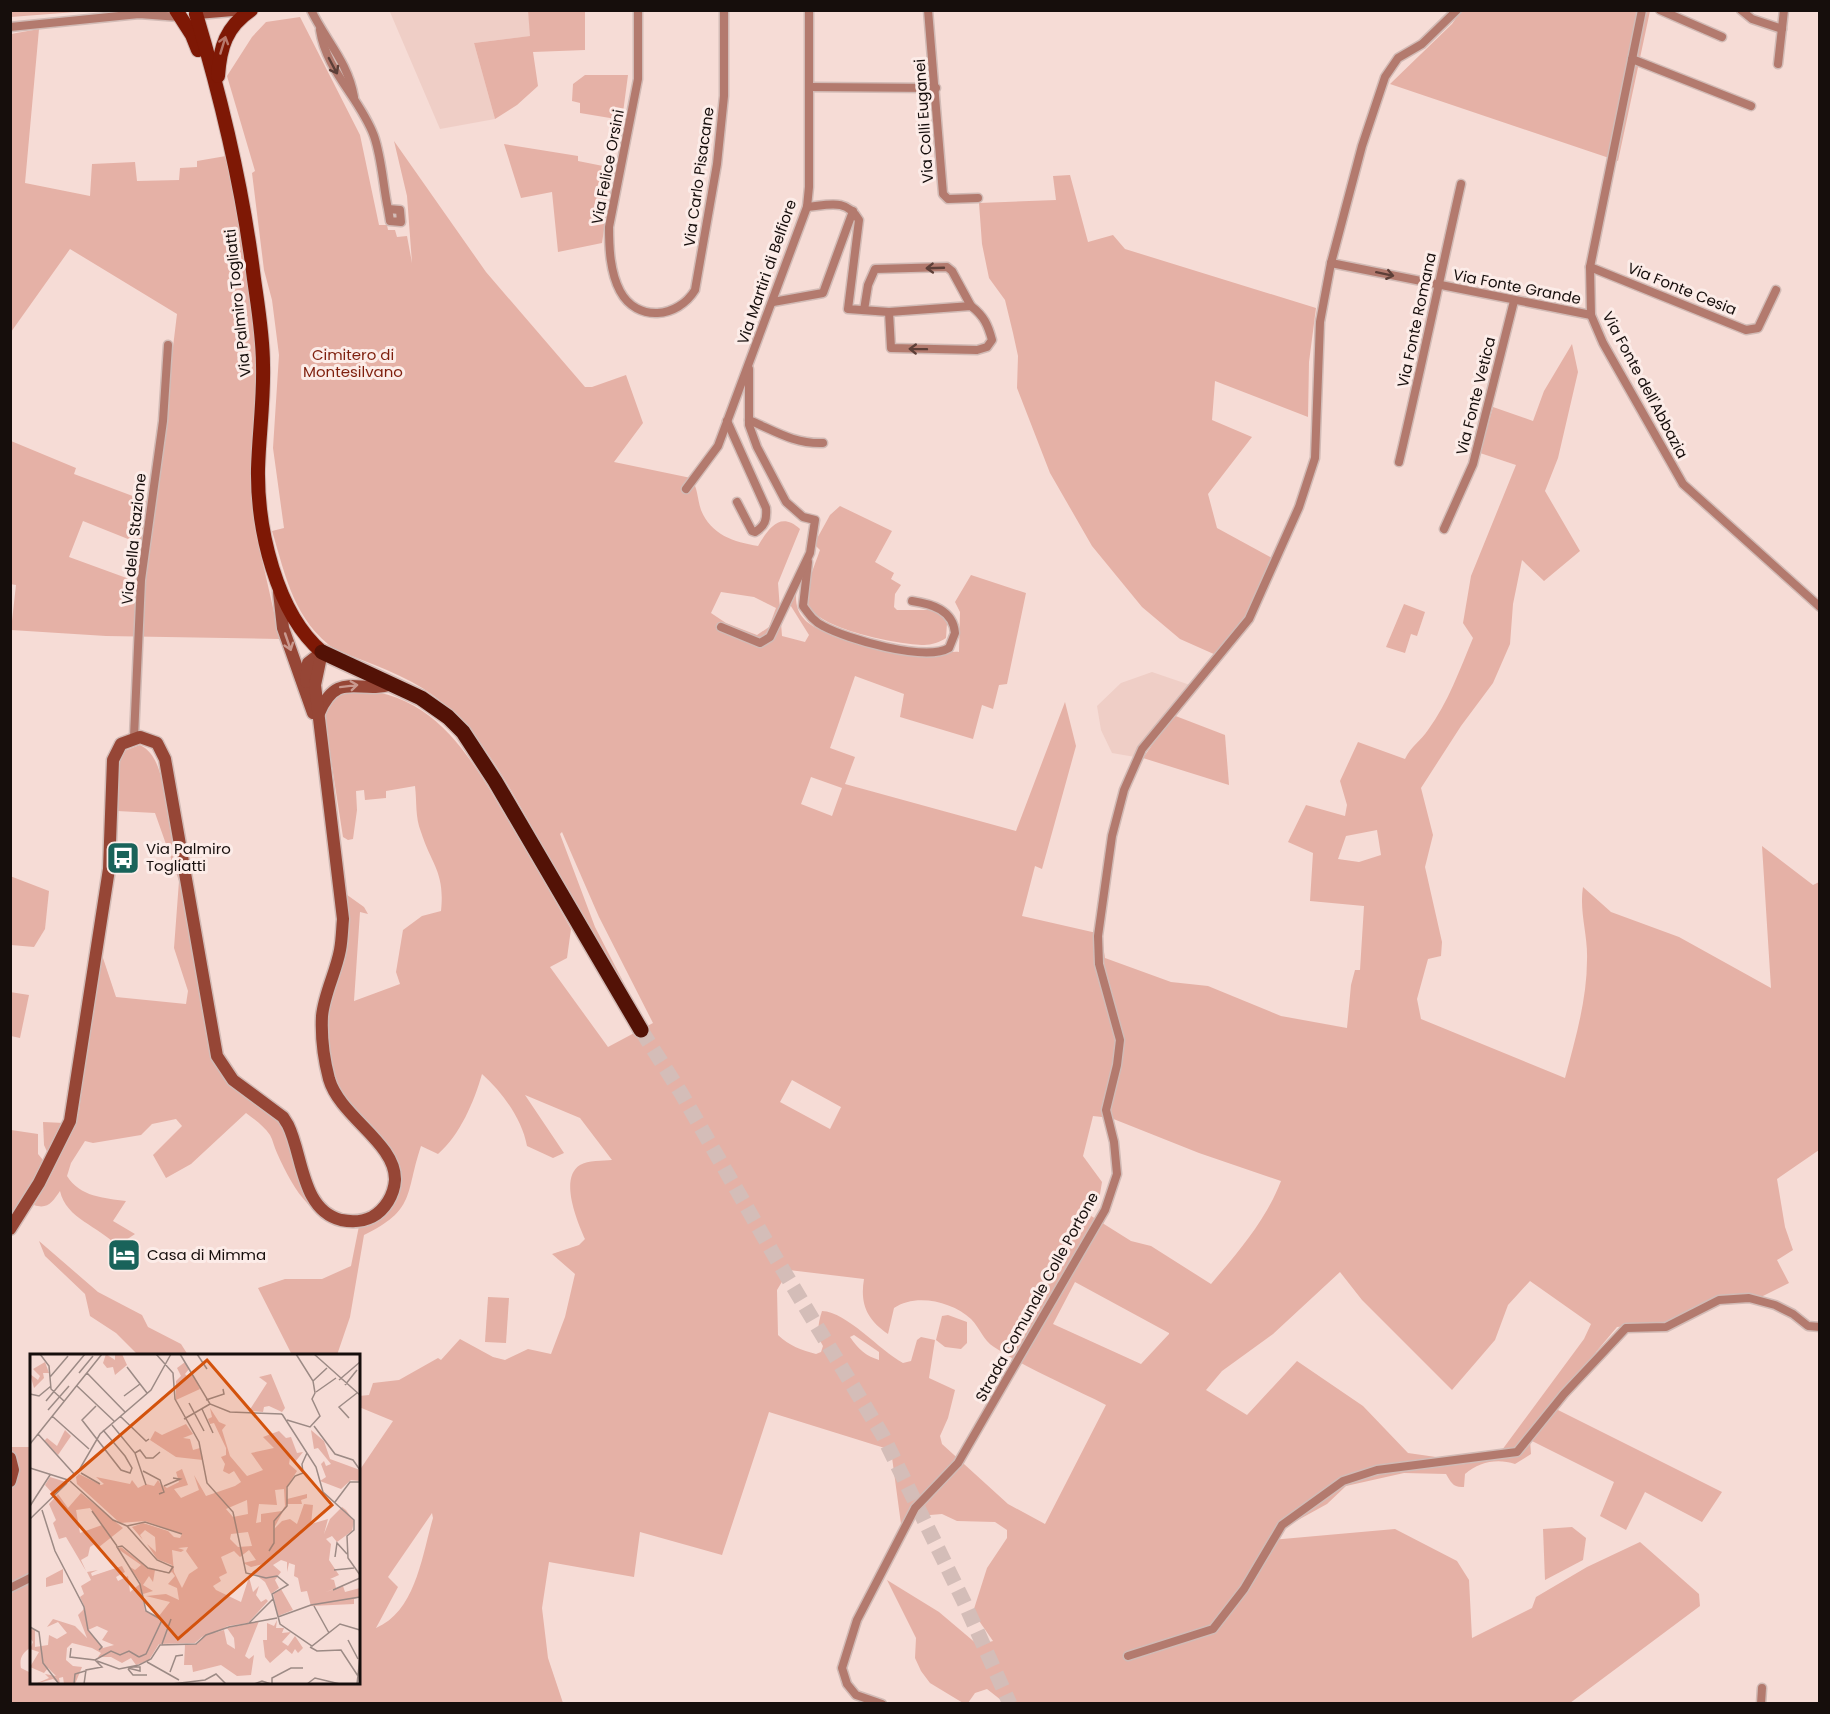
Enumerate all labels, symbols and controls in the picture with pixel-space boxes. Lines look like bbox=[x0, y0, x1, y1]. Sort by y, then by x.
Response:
one-way arrow bbox=[218, 36, 229, 55]
one-way arrow bbox=[328, 56, 339, 74]
street label: Via Colli Euganei bbox=[909, 58, 938, 184]
street label: Via Carlo Pisacane bbox=[678, 106, 719, 248]
street label: Via Felice Orsini bbox=[586, 108, 629, 226]
street label: Via Martiri di Belfiore bbox=[732, 196, 801, 347]
street label: Via Palmiro Togliatti bbox=[219, 228, 256, 378]
street label: Via Fonte Romana bbox=[1392, 250, 1441, 389]
street label: Via Fonte Cesia bbox=[1624, 257, 1740, 320]
one-way arrow bbox=[925, 262, 945, 273]
street label: Via Fonte Grande bbox=[1451, 264, 1583, 309]
one-way arrow bbox=[1374, 269, 1394, 280]
street label: Via Fonte dell'Abbazia bbox=[1598, 307, 1693, 462]
street label: Via Fonte Vetica bbox=[1451, 334, 1500, 457]
one-way arrow bbox=[909, 343, 929, 354]
park label: Cimitero di Montesilvano bbox=[303, 344, 403, 382]
street label: Via della Stazione bbox=[116, 472, 151, 606]
one-way arrow bbox=[284, 632, 295, 651]
one-way arrow bbox=[339, 681, 359, 692]
place label: Via Palmiro Togliatti bbox=[146, 838, 231, 876]
bus stop icon: Via Palmiro Togliatti bbox=[105, 840, 141, 876]
street label: Strada Comunale Colle Portone bbox=[970, 1188, 1103, 1405]
hotel icon: Casa di Mimma bbox=[106, 1237, 142, 1273]
place label: Casa di Mimma bbox=[147, 1244, 266, 1265]
inset map bbox=[30, 1354, 360, 1684]

